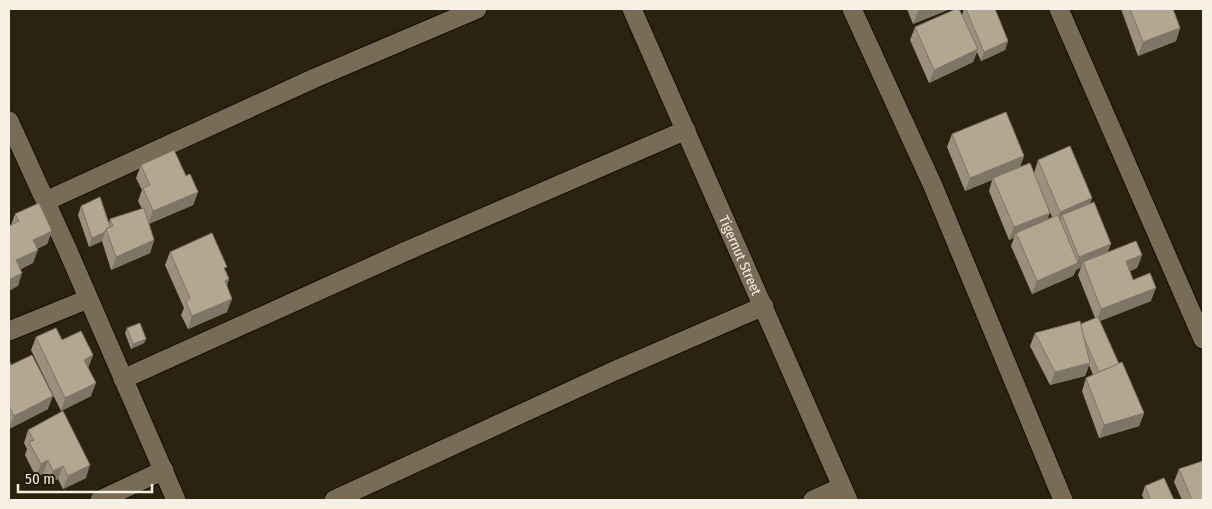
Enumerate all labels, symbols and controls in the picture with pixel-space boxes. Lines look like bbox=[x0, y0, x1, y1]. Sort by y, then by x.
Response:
street label: Tigernut Street bbox=[715, 213, 765, 298]
scale bar bbox=[18, 462, 151, 494]
text: 50 m bbox=[25, 470, 55, 488]

